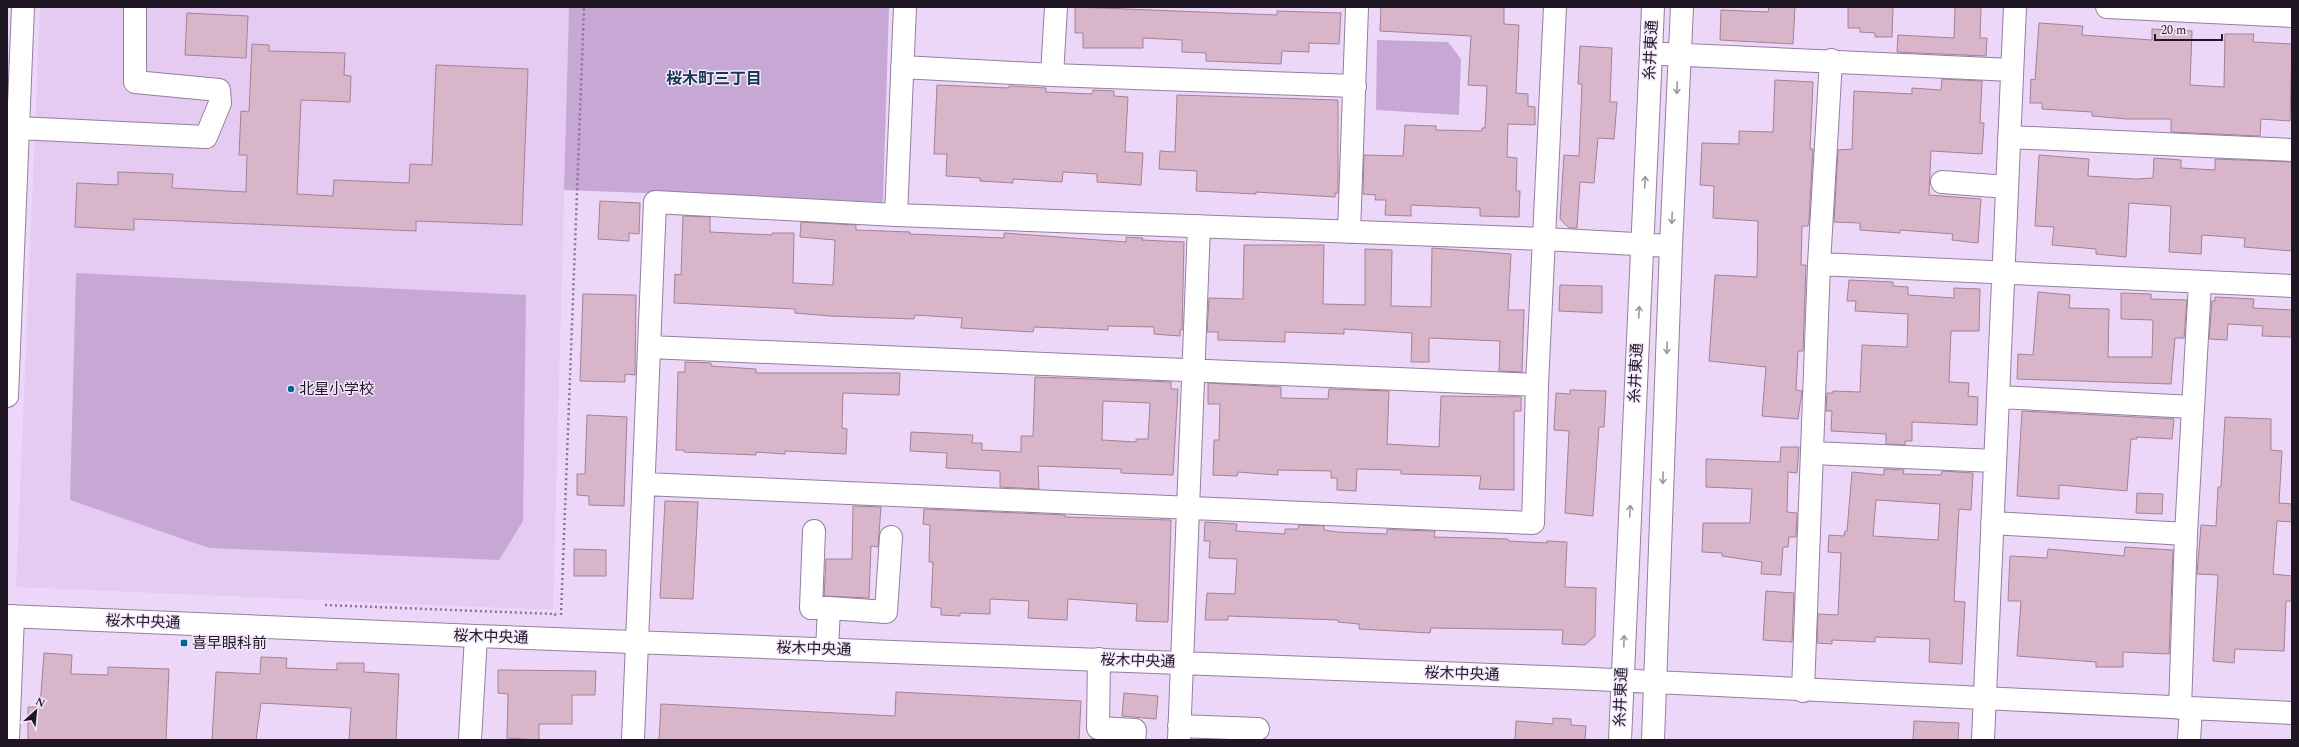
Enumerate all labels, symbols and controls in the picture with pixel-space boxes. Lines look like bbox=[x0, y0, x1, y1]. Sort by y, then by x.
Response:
scale bar bbox=[2155, 16, 2222, 42]
street label: 糸井東通 bbox=[1638, 19, 1664, 81]
text: 20 m bbox=[2161, 21, 2186, 40]
district label: 桜木町三丁目 bbox=[666, 67, 762, 91]
one-way arrow bbox=[1674, 81, 1681, 94]
one-way arrow bbox=[1641, 176, 1649, 189]
one-way arrow bbox=[1668, 211, 1676, 224]
one-way arrow bbox=[1636, 306, 1643, 319]
one-way arrow bbox=[1664, 341, 1671, 354]
street label: 糸井東通 bbox=[1623, 342, 1649, 404]
place label: 北星小学校 bbox=[299, 378, 374, 401]
marker: 北星小学校 bbox=[286, 384, 296, 394]
one-way arrow bbox=[1659, 471, 1667, 484]
one-way arrow bbox=[1626, 505, 1633, 518]
street label: 桜木中央通 bbox=[105, 609, 181, 635]
street label: 桜木中央通 bbox=[453, 624, 529, 650]
place label: 喜早眼科前 bbox=[192, 632, 267, 655]
one-way arrow bbox=[1620, 635, 1627, 648]
street label: 桜木中央通 bbox=[776, 636, 852, 662]
marker: 喜早眼科前 bbox=[179, 638, 189, 648]
street label: 桜木中央通 bbox=[1100, 648, 1176, 674]
street label: 桜木中央通 bbox=[1424, 661, 1500, 687]
street label: 糸井東通 bbox=[1608, 667, 1634, 727]
north arrow bbox=[16, 691, 56, 731]
text: N bbox=[32, 693, 48, 712]

